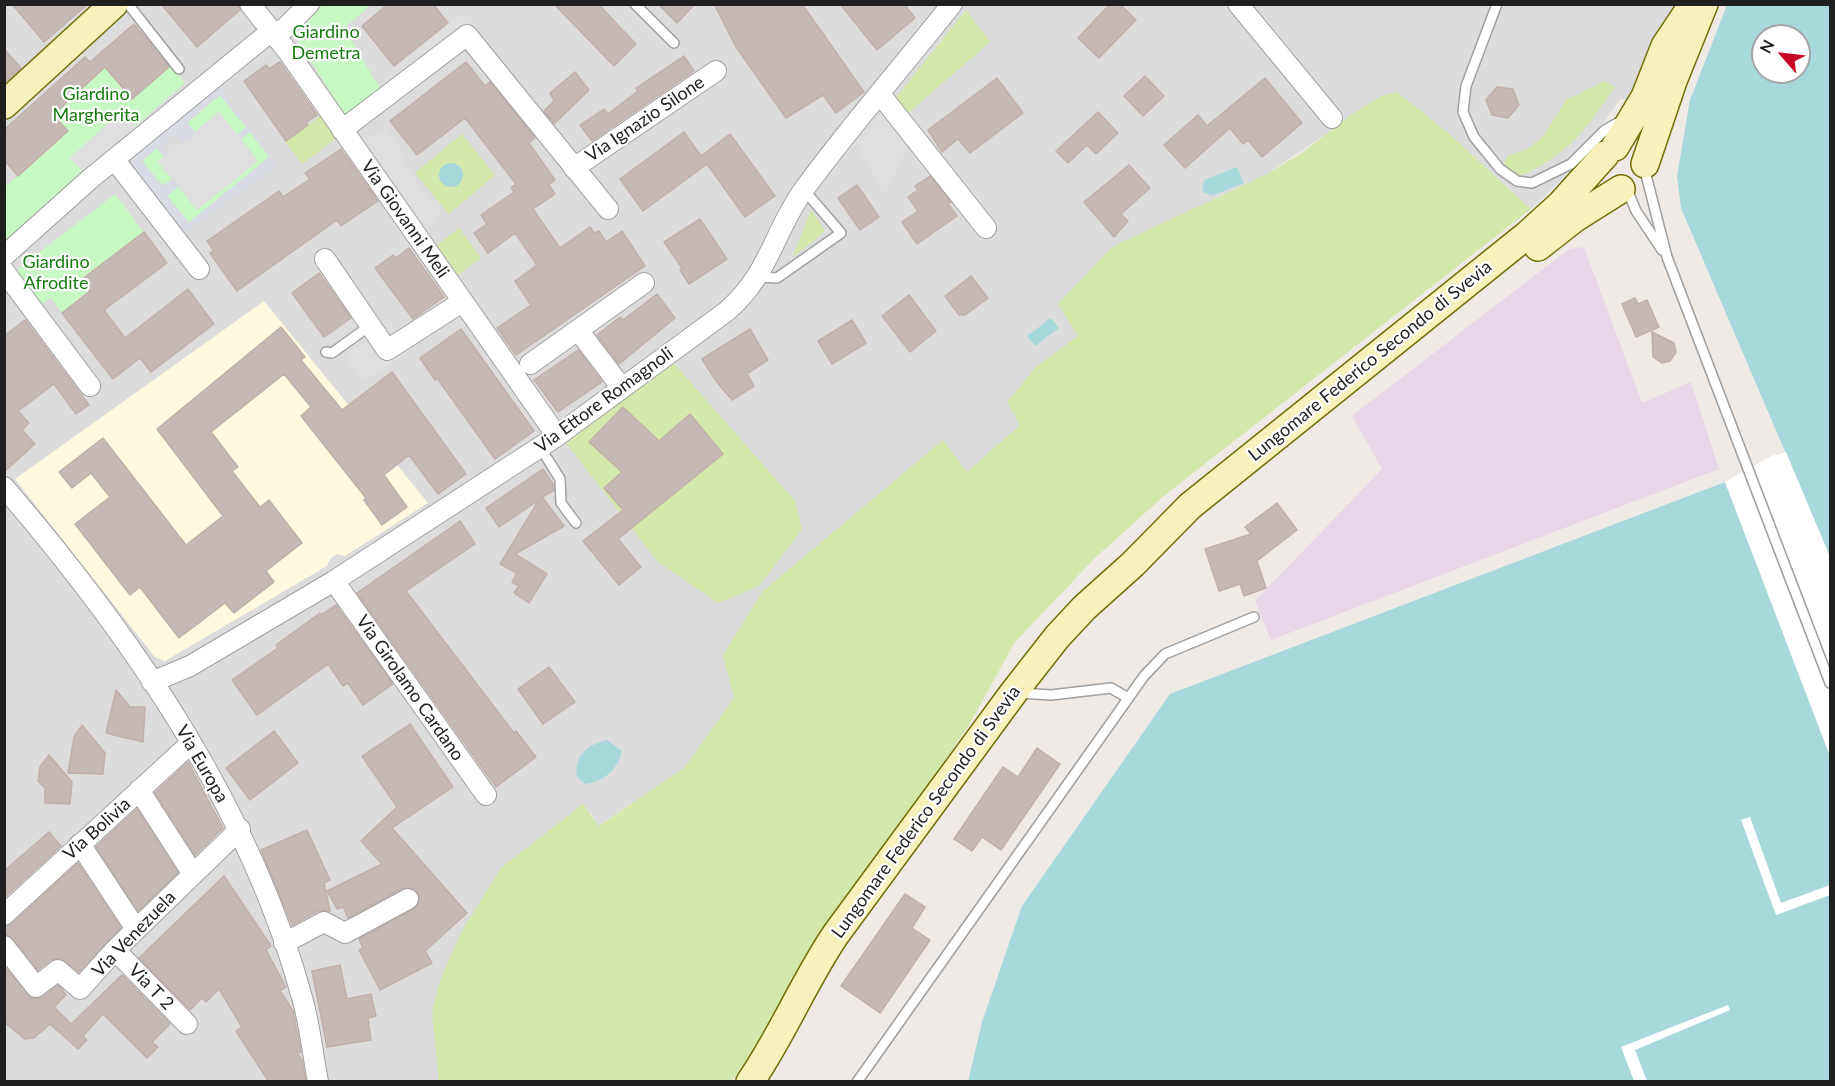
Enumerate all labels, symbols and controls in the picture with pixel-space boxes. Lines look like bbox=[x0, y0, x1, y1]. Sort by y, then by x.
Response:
park label: Giardino Demetra bbox=[291, 21, 361, 63]
north arrow bbox=[1751, 24, 1811, 84]
text: N bbox=[1755, 36, 1778, 56]
street label: Via Ignazio Silone bbox=[582, 71, 708, 167]
park label: Giardino Margherita bbox=[53, 83, 139, 125]
street label: Via Giovanni Meli bbox=[356, 156, 454, 282]
park label: Giardino Afrodite bbox=[22, 251, 90, 294]
street label: Lungomare Federico Secondo di Svevia bbox=[1244, 256, 1496, 466]
street label: Via Ettore Romagnoli bbox=[531, 343, 677, 457]
street label: Via Girolamo Cardano bbox=[352, 611, 468, 765]
street label: Lungomare Federico Secondo di Svevia bbox=[827, 682, 1025, 942]
street label: Via Europa bbox=[171, 722, 233, 806]
street label: Via Bolivia bbox=[59, 793, 135, 865]
street label: Via Venezuela bbox=[88, 887, 180, 981]
street label: Via T 2 bbox=[124, 959, 178, 1015]

